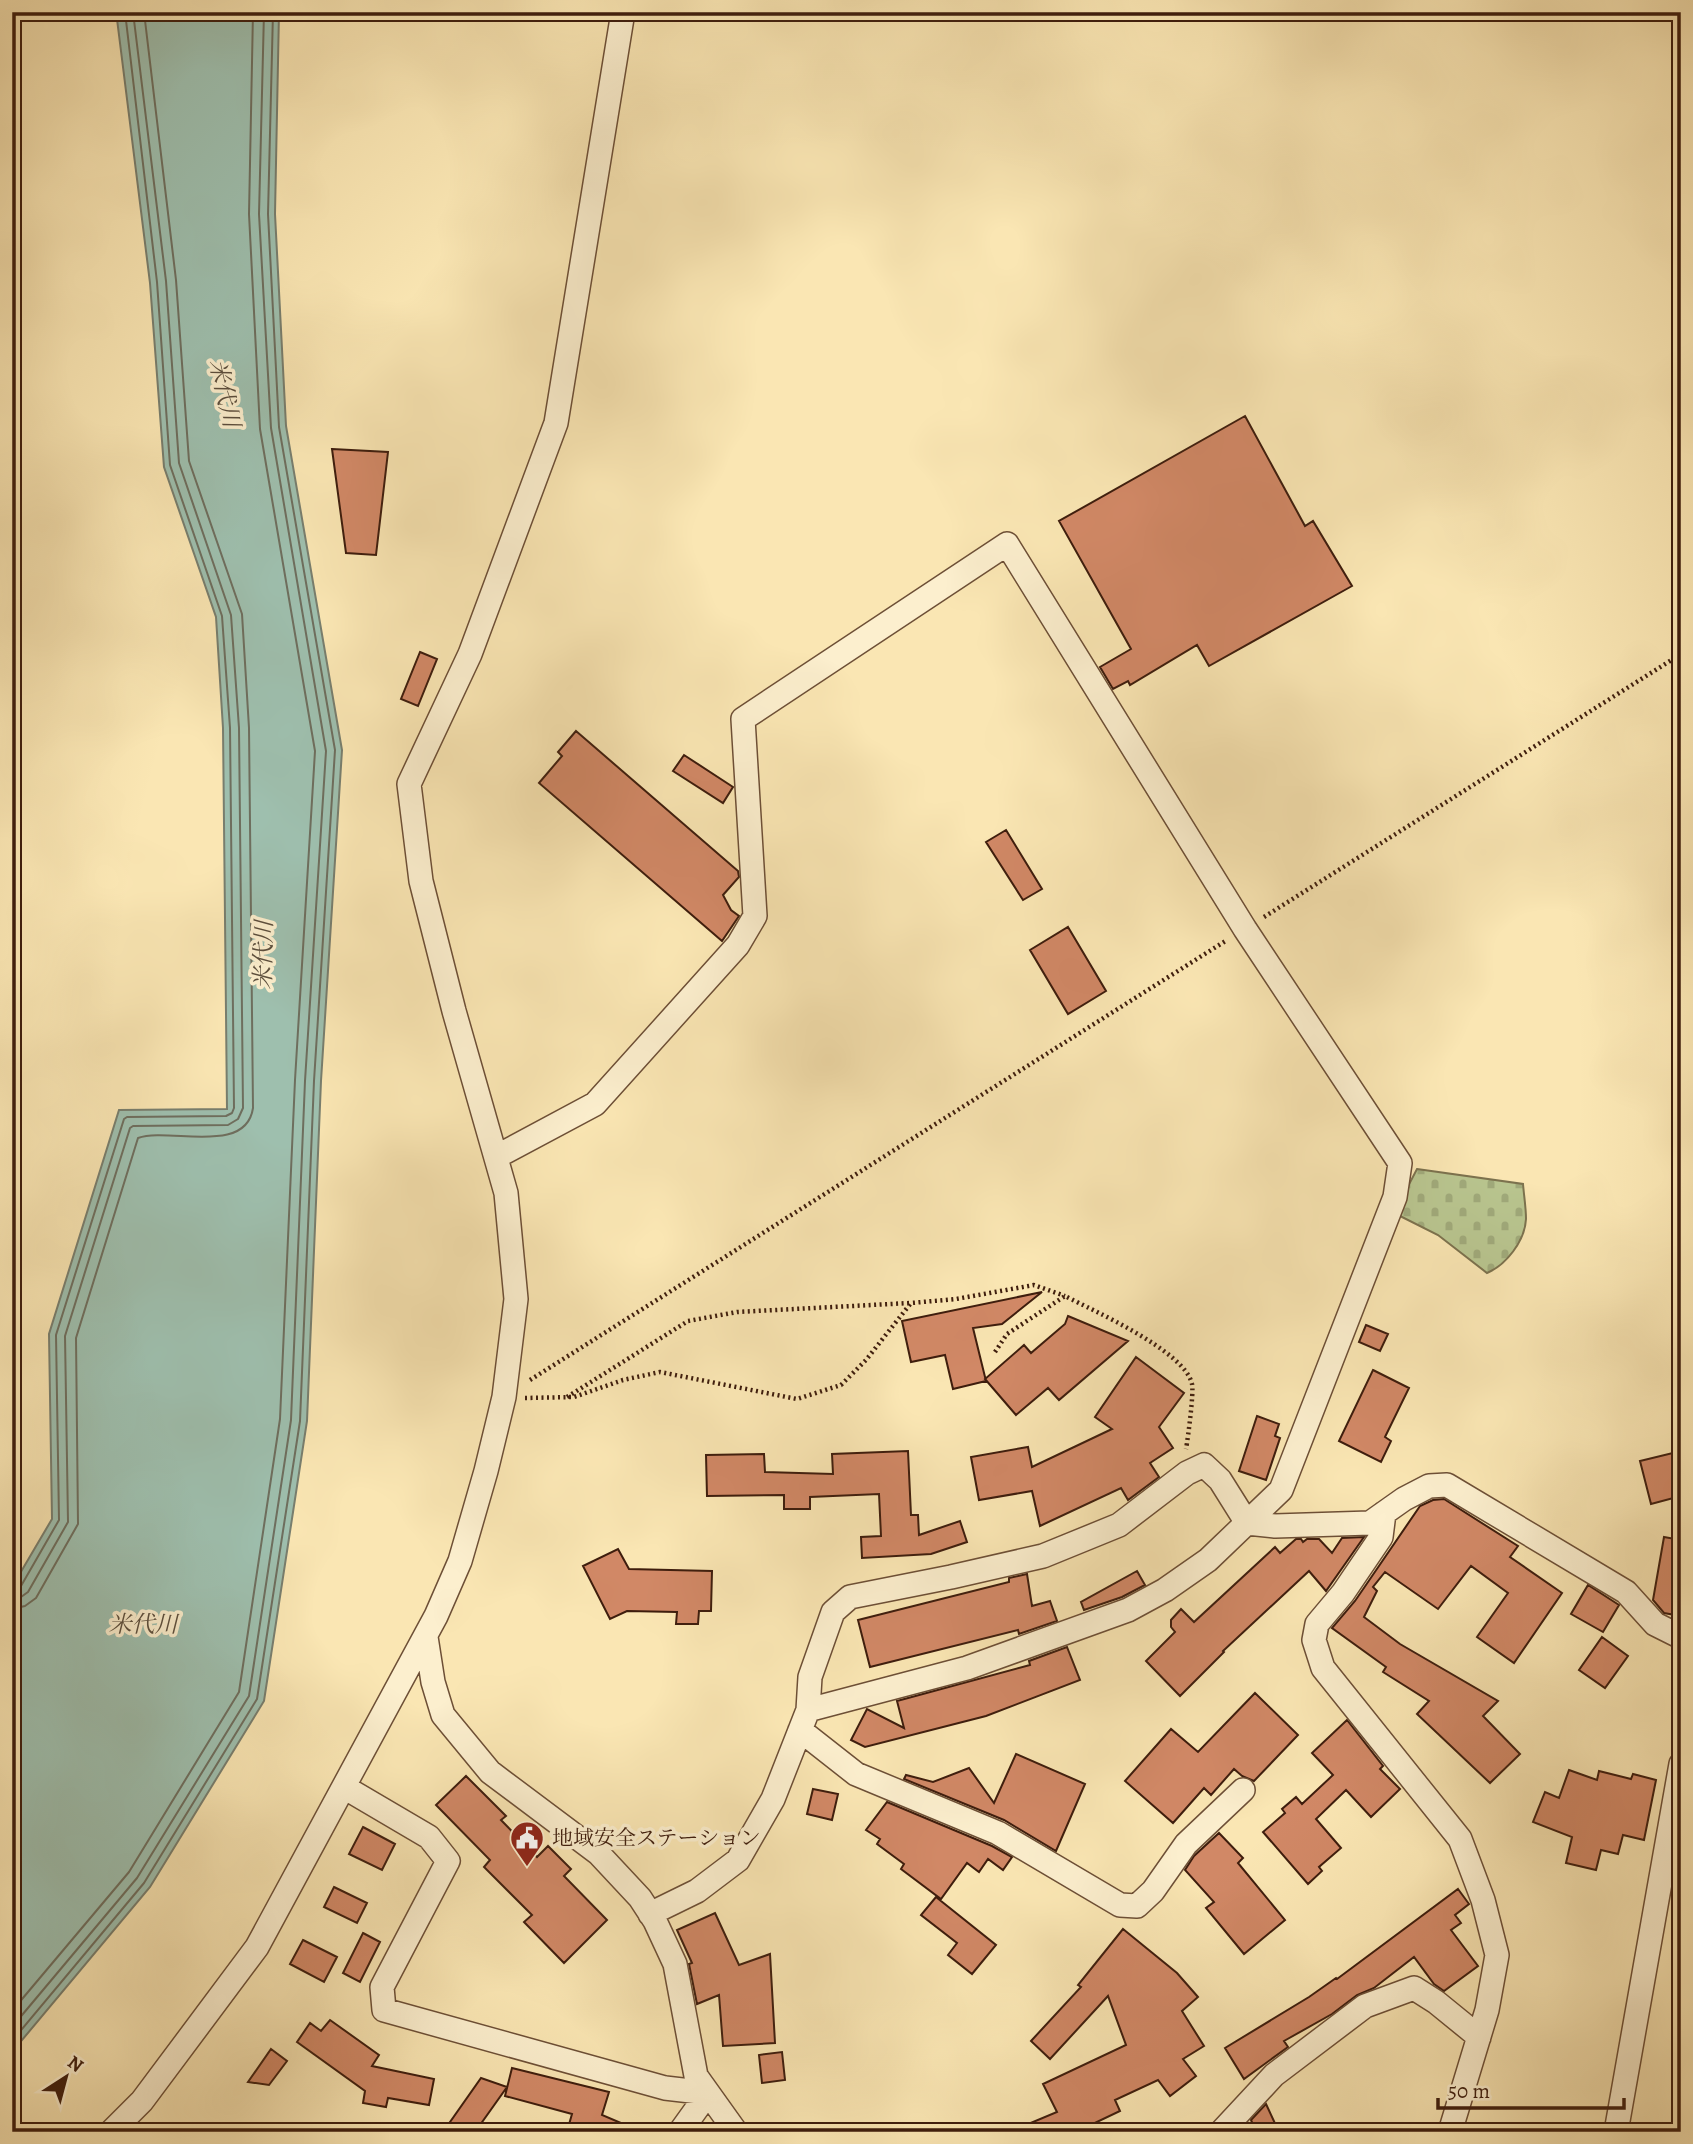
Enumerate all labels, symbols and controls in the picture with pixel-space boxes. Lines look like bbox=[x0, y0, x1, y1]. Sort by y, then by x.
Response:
water label: 米代川 bbox=[202, 356, 248, 433]
water label: 米代川 bbox=[247, 917, 280, 990]
water label: 米代川 bbox=[109, 1609, 181, 1640]
public building icon: 地域安全ステーション bbox=[508, 1819, 546, 1868]
place label: 地域安全ステーション bbox=[552, 1824, 761, 1852]
north arrow bbox=[32, 2042, 102, 2112]
text: N bbox=[62, 2049, 89, 2079]
scale bar bbox=[1438, 2067, 1623, 2111]
text: 50 m bbox=[1448, 2077, 1490, 2105]

